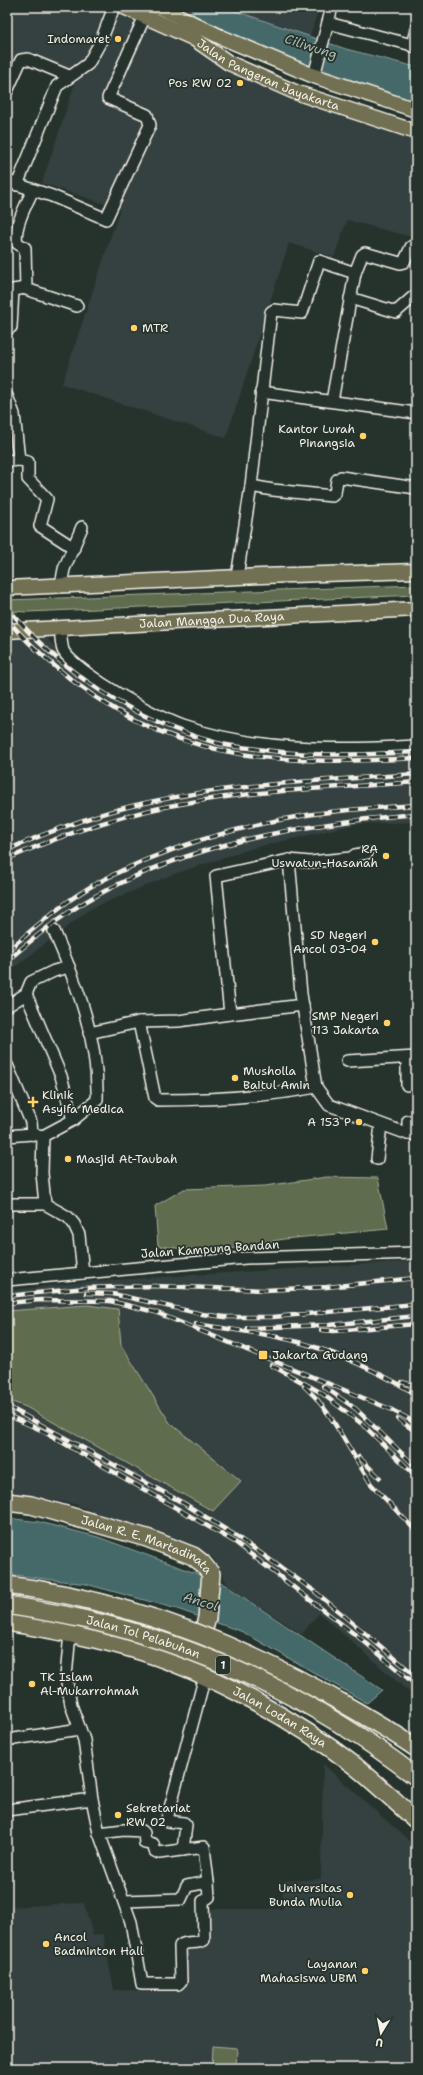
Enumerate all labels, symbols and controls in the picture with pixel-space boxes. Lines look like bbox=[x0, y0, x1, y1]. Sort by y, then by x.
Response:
water label: Ciliwung bbox=[282, 30, 339, 63]
place label: Indomaret bbox=[47, 31, 110, 47]
marker: Indomaret bbox=[113, 34, 123, 44]
street label: Jalan Pangeran Jayakarta bbox=[194, 35, 342, 114]
place label: Pos RW 02 bbox=[168, 75, 232, 91]
marker: Pos RW 02 bbox=[235, 78, 245, 88]
place label: MTR bbox=[142, 320, 168, 336]
marker: MTR bbox=[129, 323, 139, 333]
place label: Kantor Lurah Pinangsia bbox=[278, 421, 356, 451]
marker: Kantor Lurah Pinangsia bbox=[358, 431, 368, 441]
street label: Jalan Mangga Dua Raya bbox=[139, 608, 285, 632]
place label: RA Uswatun-Hasanah bbox=[271, 841, 378, 871]
marker: RA Uswatun-Hasanah bbox=[381, 851, 391, 861]
place label: SD Negeri Ancol 03-04 bbox=[293, 927, 367, 957]
marker: SD Negeri Ancol 03-04 bbox=[370, 937, 380, 947]
place label: SMP Negeri 113 Jakarta bbox=[311, 1008, 380, 1038]
marker: SMP Negeri 113 Jakarta bbox=[382, 1018, 392, 1028]
place label: Musholla Baitul Amin bbox=[243, 1063, 310, 1093]
marker: Musholla Baitul Amin bbox=[230, 1073, 240, 1083]
place label: Klinik Asyifa Medica bbox=[42, 1087, 124, 1117]
marker: Klinik Asyifa Medica bbox=[27, 1096, 39, 1108]
place label: A 153 P bbox=[307, 1114, 351, 1130]
marker: A 153 P bbox=[354, 1117, 364, 1127]
place label: Masjid At-Taubah bbox=[76, 1151, 177, 1167]
marker: Masjid At-Taubah bbox=[63, 1154, 73, 1164]
street label: Jalan Kampung Bandan bbox=[140, 1236, 280, 1262]
place label: Jakarta Gudang bbox=[272, 1347, 368, 1363]
marker: Jakarta Gudang bbox=[257, 1349, 269, 1361]
street label: Jalan R. E. Martadinata bbox=[79, 1512, 216, 1578]
water label: Ancol bbox=[181, 1588, 220, 1615]
street label: Jalan Tol Pelabuhan bbox=[85, 1612, 202, 1662]
road number: 1 bbox=[216, 1656, 230, 1674]
place label: TK Islam Al-Mukarrohmah bbox=[40, 1669, 139, 1699]
marker: TK Islam Al-Mukarrohmah bbox=[27, 1679, 37, 1689]
street label: Jalan Lodan Raya bbox=[230, 1683, 330, 1751]
place label: Sekretariat RW 02 bbox=[126, 1800, 191, 1830]
marker: Sekretariat RW 02 bbox=[113, 1810, 123, 1820]
place label: Universitas Bunda Mulia bbox=[269, 1880, 343, 1910]
marker: Universitas Bunda Mulia bbox=[345, 1890, 355, 1900]
place label: Ancol Badminton Hall bbox=[54, 1929, 144, 1959]
marker: Ancol Badminton Hall bbox=[41, 1939, 51, 1949]
place label: Layanan Mahasiswa UBM bbox=[260, 1956, 357, 1986]
marker: Layanan Mahasiswa UBM bbox=[360, 1966, 370, 1976]
north arrow bbox=[361, 2013, 401, 2053]
text: U bbox=[374, 2034, 384, 2050]

